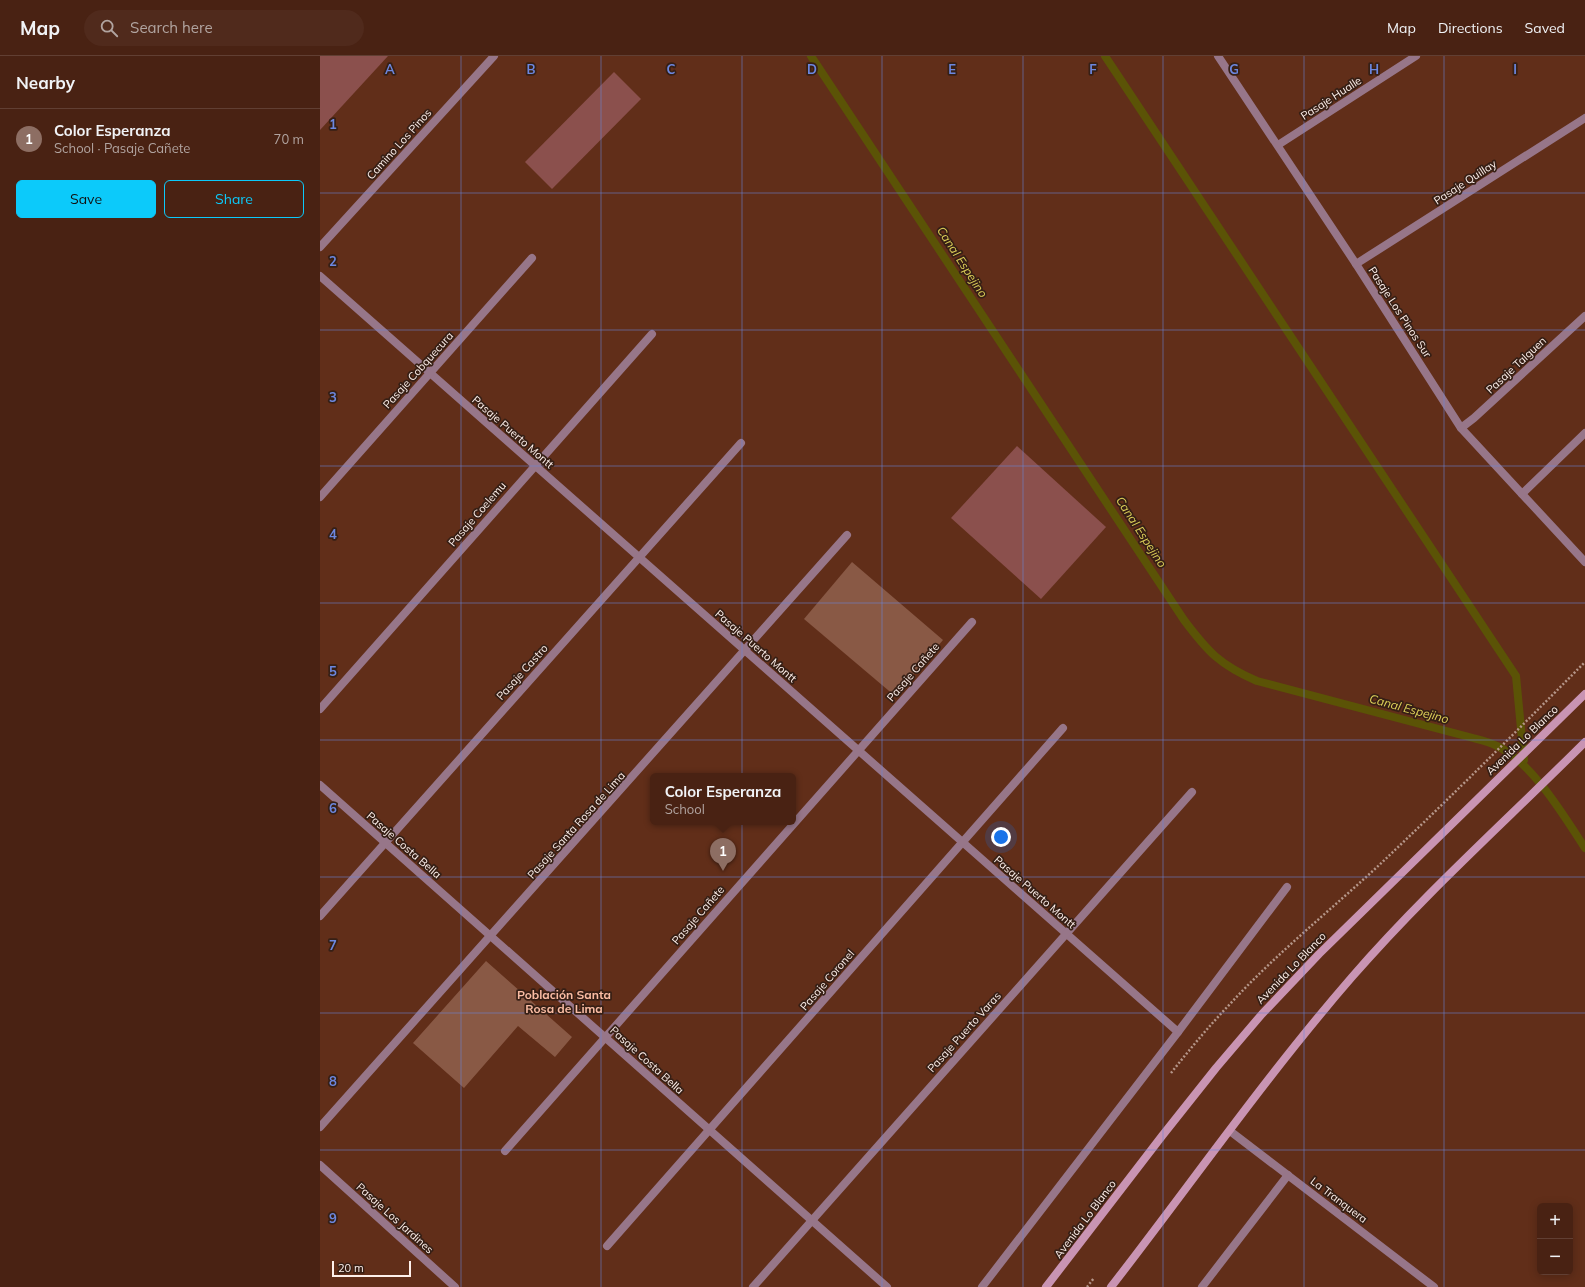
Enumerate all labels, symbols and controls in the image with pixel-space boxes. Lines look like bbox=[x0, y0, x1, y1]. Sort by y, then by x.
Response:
search box bbox=[84, 10, 364, 46]
text: Map bbox=[20, 16, 60, 40]
icon: search bbox=[98, 17, 120, 39]
text: Search here bbox=[130, 18, 213, 37]
text: Map bbox=[1387, 19, 1416, 37]
text: Directions bbox=[1438, 19, 1503, 37]
text: Saved bbox=[1525, 19, 1565, 37]
text: A bbox=[385, 61, 395, 77]
text: B bbox=[527, 61, 536, 77]
text: C bbox=[667, 61, 676, 77]
text: D bbox=[807, 61, 817, 77]
text: E bbox=[948, 61, 956, 77]
text: F bbox=[1089, 61, 1097, 77]
text: G bbox=[1229, 61, 1239, 77]
text: H bbox=[1369, 61, 1379, 77]
text: I bbox=[1513, 61, 1517, 77]
text: Nearby bbox=[16, 72, 75, 93]
street label: Pasaje Hualle bbox=[1298, 73, 1364, 123]
street label: Camino Los Pinos bbox=[364, 106, 434, 182]
text: 1 bbox=[329, 116, 337, 132]
text: Color Esperanza bbox=[54, 121, 171, 140]
text: 1 bbox=[25, 131, 33, 147]
text: 70 m bbox=[274, 131, 304, 147]
text: School · Pasaje Cañete bbox=[54, 140, 190, 156]
street label: Pasaje Quillay bbox=[1431, 156, 1499, 208]
button: Save bbox=[16, 180, 156, 218]
button: Share bbox=[164, 180, 304, 218]
water label: Canal Espejino bbox=[934, 223, 991, 300]
text: 2 bbox=[329, 253, 337, 269]
street label: Pasaje Los Pinos Sur bbox=[1365, 264, 1435, 360]
street label: Pasaje Cobquecura bbox=[380, 329, 456, 411]
street label: Pasaje Talguen bbox=[1483, 333, 1549, 397]
text: 3 bbox=[329, 389, 337, 405]
street label: Pasaje Puerto Montt bbox=[469, 393, 557, 471]
street label: Pasaje Coelemu bbox=[445, 479, 509, 549]
water label: Canal Espejino bbox=[1113, 493, 1170, 570]
text: 4 bbox=[329, 526, 337, 542]
street label: Pasaje Puerto Montt bbox=[712, 607, 800, 685]
street label: Pasaje Cañete bbox=[884, 640, 942, 704]
street label: Pasaje Castro bbox=[493, 641, 551, 703]
text: 5 bbox=[329, 663, 337, 679]
water label: Canal Espejino bbox=[1368, 691, 1451, 726]
street label: Avenida Lo Blanco bbox=[1483, 702, 1561, 778]
street label: Pasaje Santa Rosa de Lima bbox=[524, 769, 628, 881]
popup bbox=[650, 773, 796, 825]
text: Color Esperanza bbox=[665, 782, 781, 801]
text: 6 bbox=[329, 800, 337, 816]
text: School bbox=[665, 801, 705, 817]
street label: Pasaje Costa Bella bbox=[364, 809, 444, 881]
your location bbox=[991, 827, 1011, 847]
pin: 1 bbox=[710, 838, 736, 871]
street label: Pasaje Puerto Montt bbox=[991, 853, 1079, 931]
street label: Pasaje Cañete bbox=[669, 883, 727, 947]
street label: Avenida Lo Blanco bbox=[1253, 929, 1329, 1007]
text: 7 bbox=[329, 937, 337, 953]
street label: Pasaje Coronel bbox=[797, 947, 857, 1013]
district label: Población Santa Rosa de Lima bbox=[517, 987, 611, 1016]
street label: Pasaje Puerto Varas bbox=[924, 989, 1004, 1075]
street label: Pasaje Costa Bella bbox=[607, 1023, 687, 1097]
text: 8 bbox=[329, 1073, 337, 1089]
street label: La Tranquera bbox=[1308, 1174, 1370, 1226]
street label: Avenida Lo Blanco bbox=[1051, 1177, 1119, 1261]
street label: Pasaje Los Jardines bbox=[354, 1180, 436, 1256]
map controls bbox=[1537, 1203, 1573, 1275]
button: + bbox=[1537, 1203, 1573, 1239]
text: 9 bbox=[329, 1210, 337, 1226]
button: − bbox=[1537, 1239, 1573, 1275]
scale bar bbox=[332, 1259, 411, 1278]
text: 20 m bbox=[338, 1261, 364, 1275]

